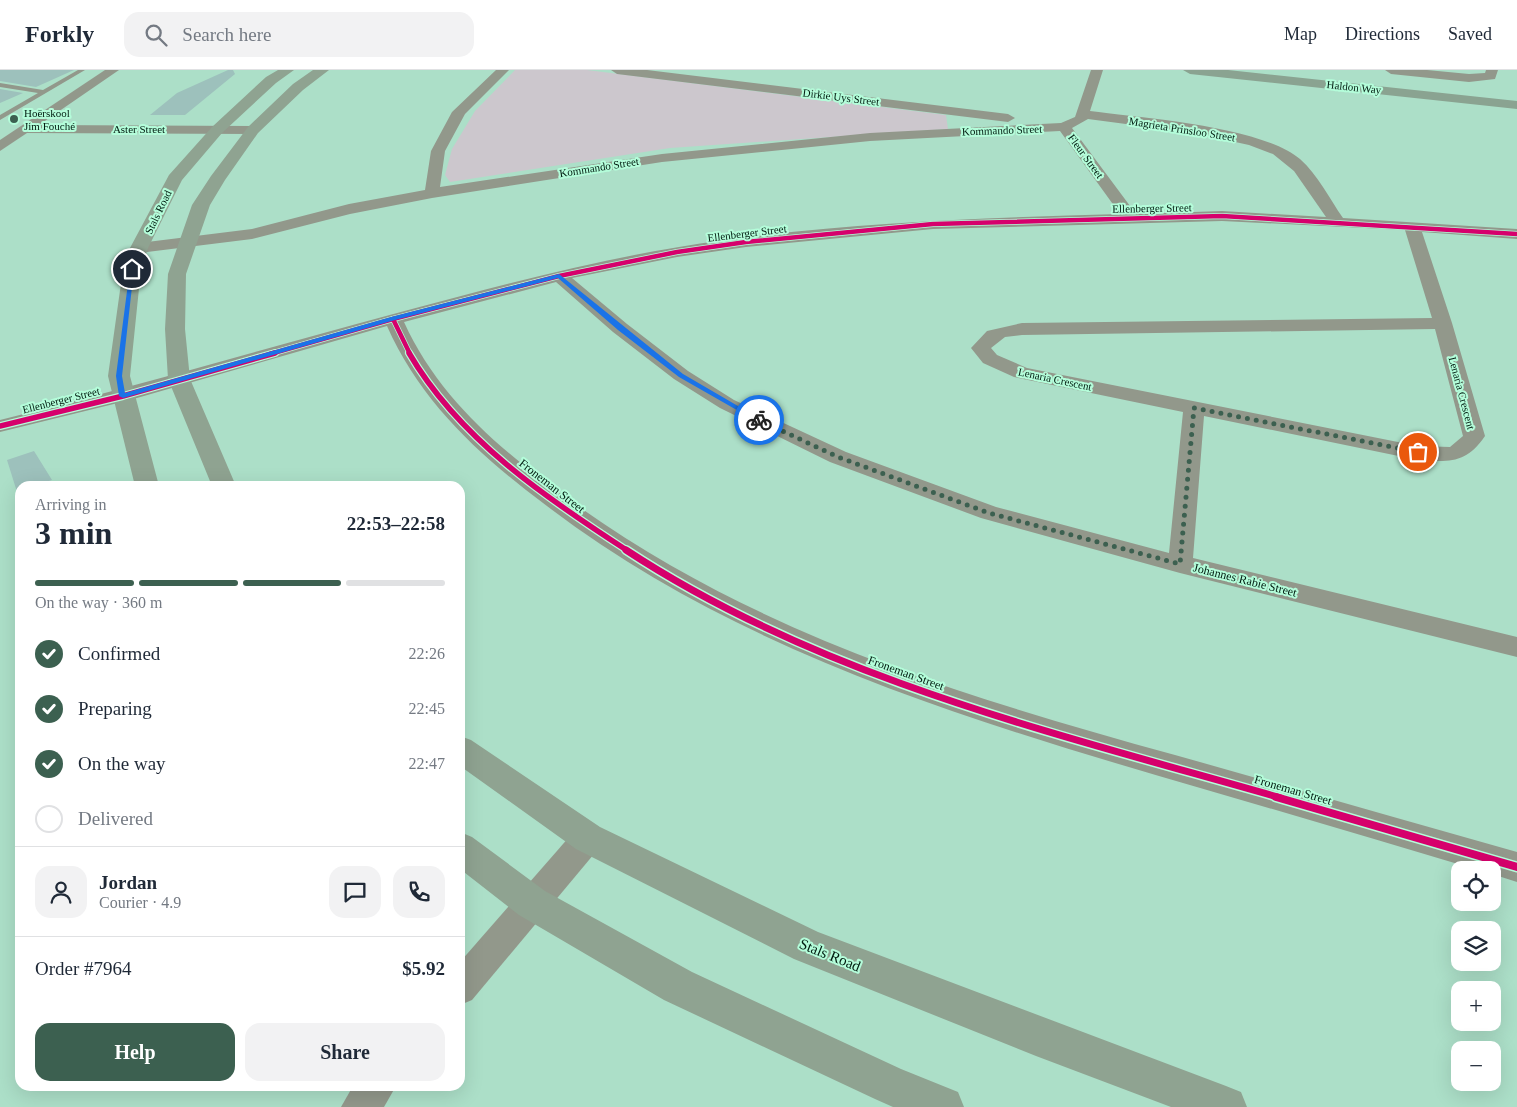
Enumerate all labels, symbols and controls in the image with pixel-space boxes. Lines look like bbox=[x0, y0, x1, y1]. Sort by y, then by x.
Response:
search box bbox=[124, 12, 474, 57]
text: Forkly bbox=[25, 21, 94, 47]
icon: search bbox=[142, 21, 170, 49]
text: Search here bbox=[182, 24, 271, 45]
text: Map bbox=[1284, 24, 1317, 44]
text: Directions bbox=[1345, 24, 1420, 44]
text: Saved bbox=[1448, 24, 1492, 44]
street label: Haldon Way bbox=[1326, 78, 1382, 96]
street label: Dirkie Uys Street bbox=[802, 86, 880, 108]
place label: Hoërskool Jim Fouché bbox=[24, 107, 75, 132]
marker: Hoërskool Jim Fouché bbox=[8, 113, 20, 125]
street label: Magrieta Prinsloo Street bbox=[1128, 115, 1236, 143]
street label: Aster Street bbox=[113, 123, 165, 135]
street label: Kommando Street bbox=[962, 123, 1042, 137]
street label: Fleur Street bbox=[1066, 132, 1106, 180]
street label: Kommando Street bbox=[558, 155, 640, 179]
street label: Stals Road bbox=[142, 188, 174, 236]
street label: Ellenberger Street bbox=[1112, 201, 1192, 215]
street label: Ellenberger Street bbox=[707, 222, 787, 244]
pin bbox=[111, 248, 153, 290]
icon: home bbox=[118, 255, 146, 283]
street label: Lenaria Crescent bbox=[1447, 355, 1477, 431]
street label: Lenaria Crescent bbox=[1017, 365, 1093, 393]
street label: Ellenberger Street bbox=[21, 385, 101, 415]
courier bbox=[734, 395, 784, 445]
icon: bike bbox=[745, 406, 773, 434]
pin bbox=[1397, 431, 1439, 473]
icon: bag bbox=[1404, 438, 1432, 466]
street label: Froneman Street bbox=[516, 456, 588, 516]
text: Arriving in bbox=[35, 496, 107, 513]
text: 22:53–22:58 bbox=[347, 513, 445, 534]
text: 3 min bbox=[35, 515, 112, 551]
street label: Johannes Rabie Street bbox=[1192, 560, 1299, 600]
text: On the way · 360 m bbox=[35, 594, 163, 611]
icon: check bbox=[35, 640, 63, 668]
text: Confirmed bbox=[78, 643, 160, 664]
text: 22:26 bbox=[409, 645, 445, 662]
street label: Froneman Street bbox=[866, 653, 946, 693]
icon: check bbox=[35, 695, 63, 723]
text: Preparing bbox=[78, 698, 152, 719]
text: 22:45 bbox=[409, 700, 445, 717]
icon: check bbox=[35, 750, 63, 778]
text: On the way bbox=[78, 753, 166, 774]
text: 22:47 bbox=[409, 755, 445, 772]
street label: Froneman Street bbox=[1253, 772, 1334, 808]
text: Delivered bbox=[78, 808, 153, 829]
map controls bbox=[1451, 861, 1501, 1091]
button: locate bbox=[1451, 861, 1501, 911]
button: person bbox=[35, 866, 87, 918]
button: chat bbox=[329, 866, 381, 918]
button: phone bbox=[393, 866, 445, 918]
text: Jordan bbox=[99, 872, 157, 893]
text: Courier · 4.9 bbox=[99, 894, 181, 911]
button: layers bbox=[1451, 921, 1501, 971]
street label: Stals Road bbox=[797, 935, 863, 975]
text: Order #7964 bbox=[35, 958, 132, 979]
text: $5.92 bbox=[402, 958, 445, 979]
button: + bbox=[1451, 981, 1501, 1031]
button: Help bbox=[35, 1023, 235, 1081]
button: Share bbox=[245, 1023, 445, 1081]
button: − bbox=[1451, 1041, 1501, 1091]

